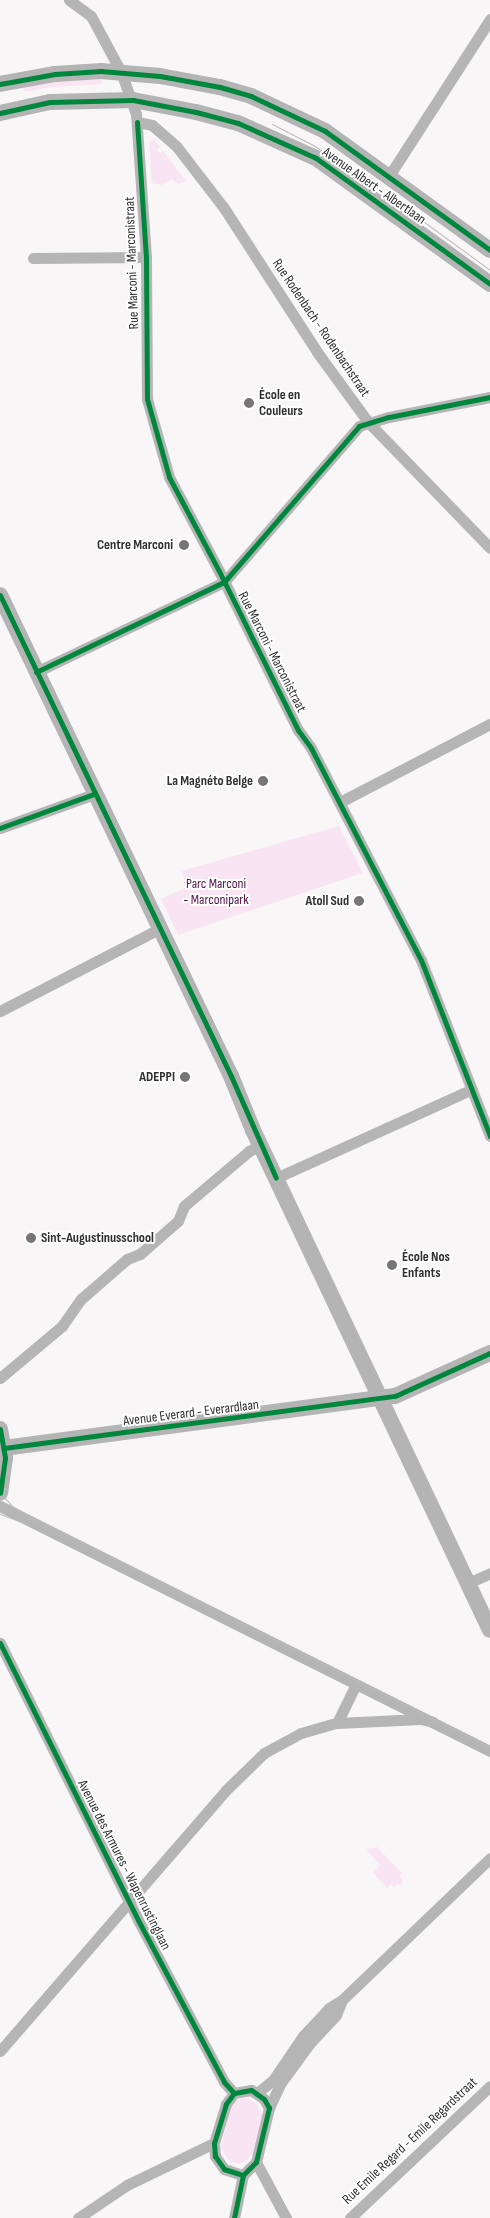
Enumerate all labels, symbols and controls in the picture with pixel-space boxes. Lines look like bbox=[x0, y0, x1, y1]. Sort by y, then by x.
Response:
street label: Avenue Albert - Albertlaan bbox=[319, 144, 429, 228]
street label: Rue Marconi - Marconistraat bbox=[121, 196, 143, 330]
street label: Rue Rodenbach - Rodenbachstraat bbox=[269, 256, 373, 400]
place label: École en Couleurs bbox=[259, 387, 303, 420]
marker: École en Couleurs bbox=[243, 397, 255, 409]
place label: Centre Marconi bbox=[97, 537, 173, 553]
marker: Centre Marconi bbox=[177, 538, 191, 552]
street label: Rue Marconi - Marconistraat bbox=[234, 589, 310, 715]
place label: La Magnéto Belge bbox=[167, 773, 253, 789]
marker: La Magnéto Belge bbox=[257, 775, 269, 787]
park label: Parc Marconi - Marconipark bbox=[183, 876, 249, 909]
place label: Atoll Sud bbox=[305, 893, 349, 909]
marker: Atoll Sud bbox=[353, 895, 365, 907]
place label: ADEPPI bbox=[139, 1069, 175, 1085]
marker: ADEPPI bbox=[179, 1071, 191, 1083]
place label: Sint-Augustinusschool bbox=[41, 1230, 154, 1246]
marker: Sint-Augustinusschool bbox=[25, 1232, 37, 1244]
place label: École Nos Enfants bbox=[402, 1249, 450, 1282]
marker: École Nos Enfants bbox=[386, 1259, 398, 1271]
street label: Avenue Everard - Everardlaan bbox=[122, 1396, 260, 1430]
street label: Avenue des Armures - Wapenrustinglaan bbox=[74, 1777, 174, 1953]
street label: Rue Emile Regard - Emile Regardstraat bbox=[339, 2074, 481, 2208]

